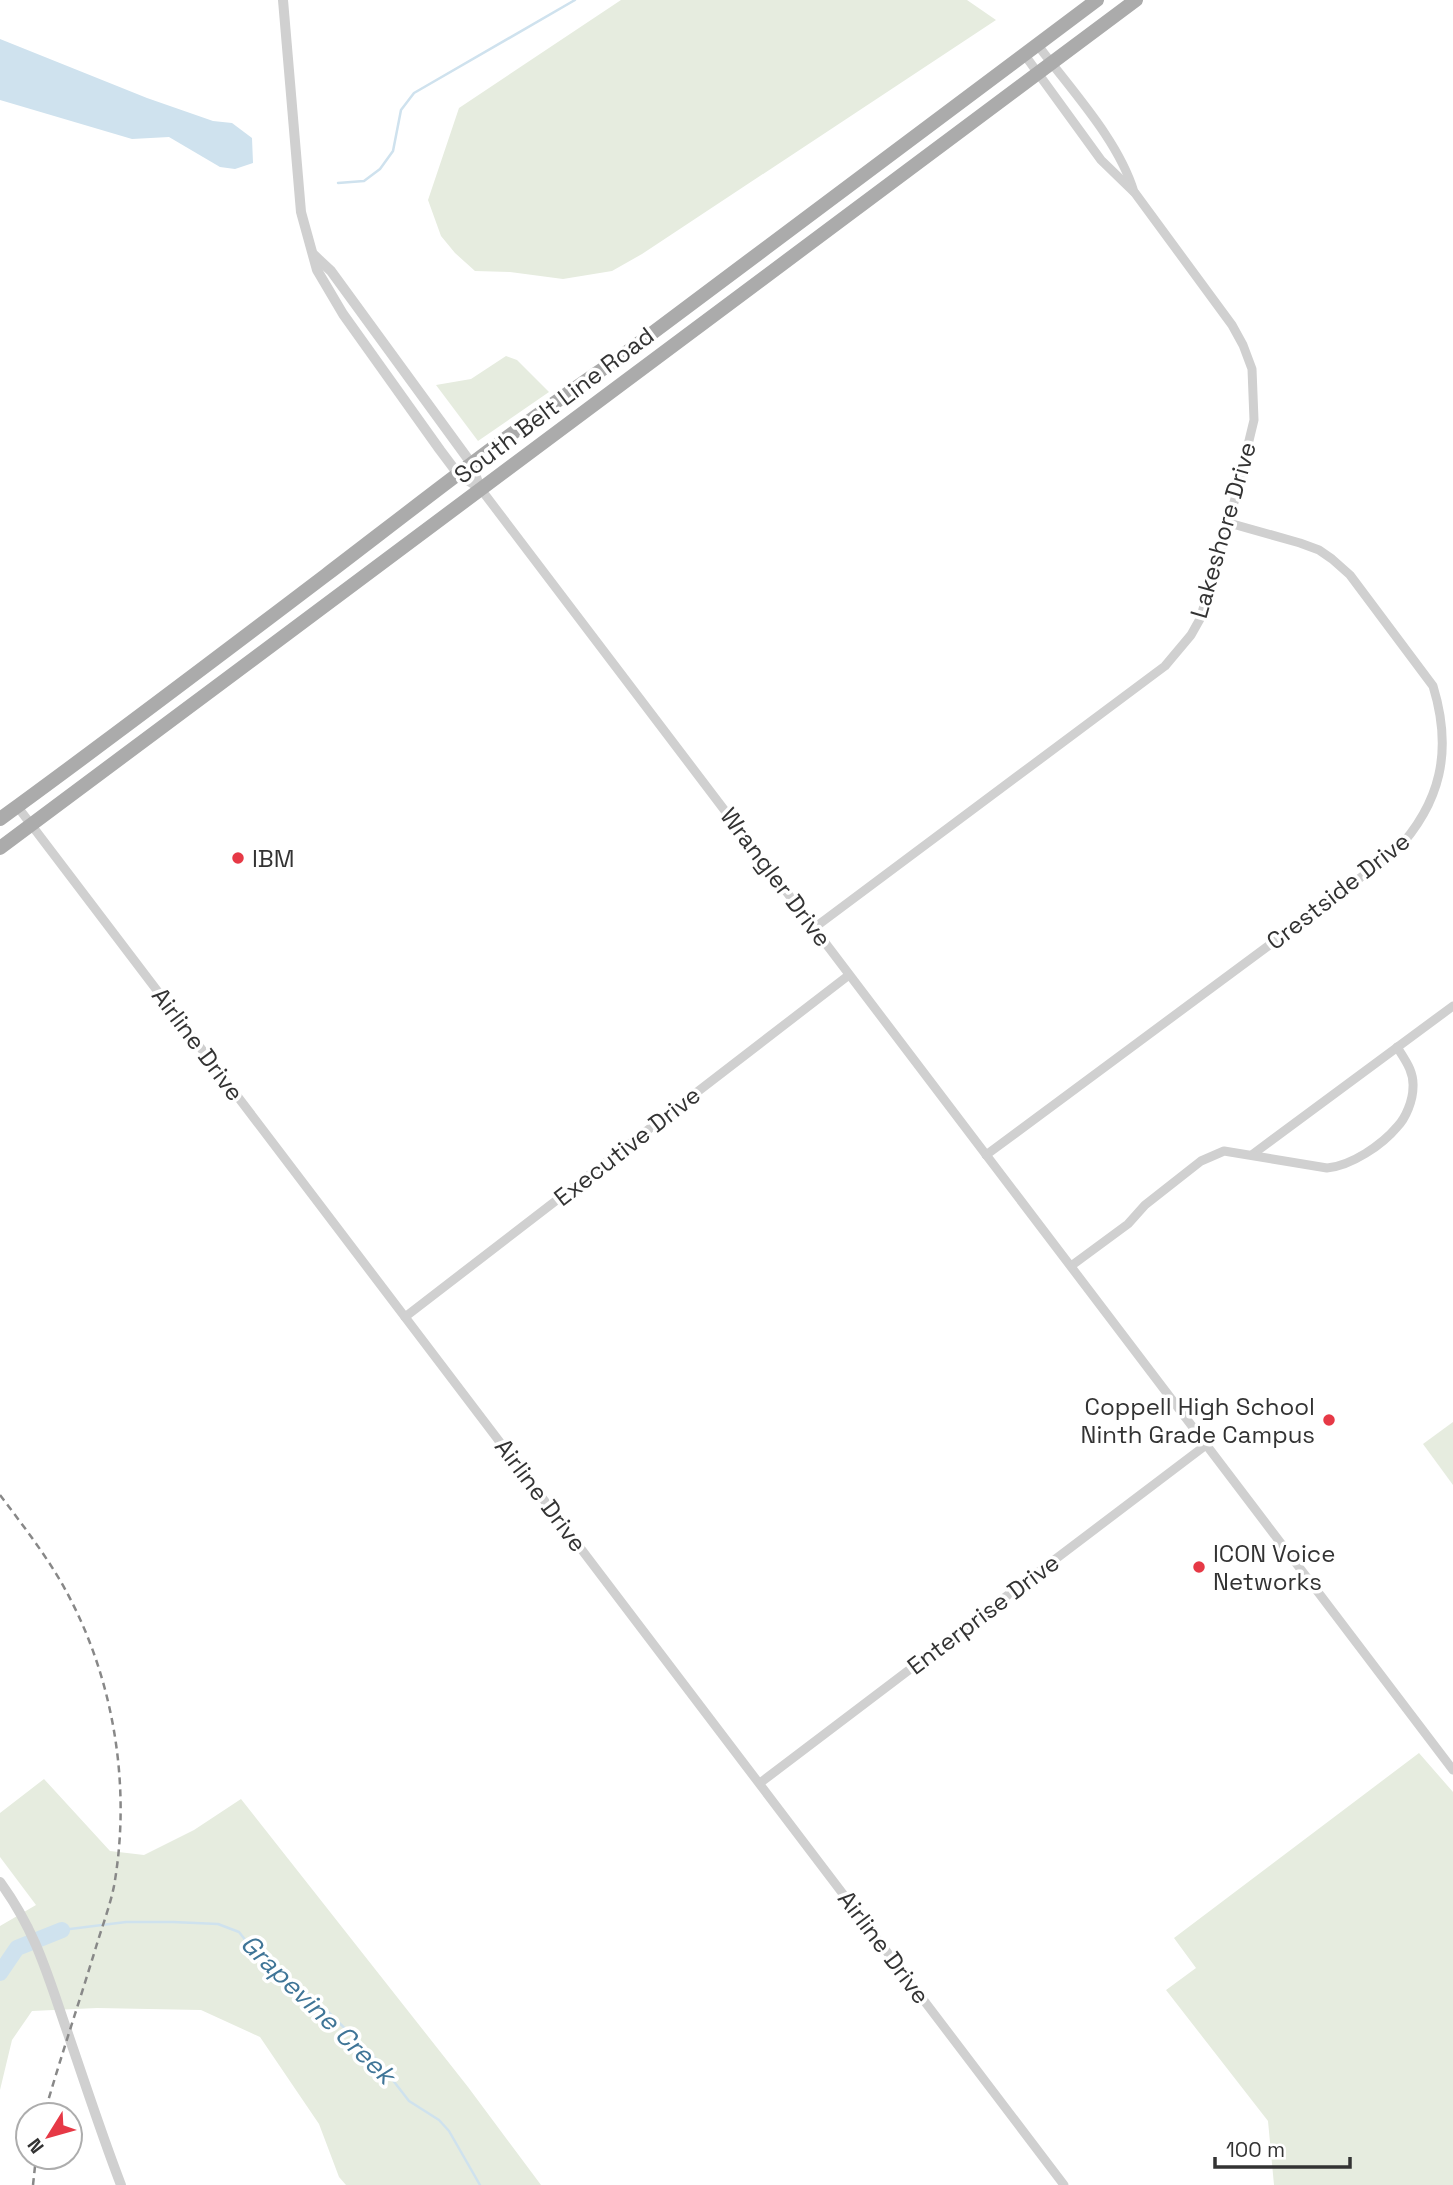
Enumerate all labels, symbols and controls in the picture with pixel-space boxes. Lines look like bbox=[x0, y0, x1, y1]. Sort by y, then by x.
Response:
street label: South Belt Line Road bbox=[448, 320, 660, 490]
street label: Lakeshore Drive bbox=[1183, 438, 1263, 622]
street label: Wrangler Drive bbox=[714, 801, 838, 953]
street label: Crestside Drive bbox=[1260, 825, 1416, 957]
place label: IBM bbox=[252, 843, 294, 874]
marker: IBM bbox=[230, 850, 246, 866]
street label: Airline Drive bbox=[145, 981, 251, 1107]
street label: Executive Drive bbox=[548, 1079, 706, 1213]
place label: Coppell High School Ninth Grade Campus bbox=[1080, 1391, 1315, 1450]
marker: Coppell High School Ninth Grade Campus bbox=[1321, 1412, 1337, 1428]
street label: Airline Drive bbox=[488, 1432, 594, 1558]
place label: ICON Voice Networks bbox=[1213, 1538, 1335, 1597]
street label: Enterprise Drive bbox=[901, 1547, 1065, 1681]
marker: ICON Voice Networks bbox=[1191, 1559, 1207, 1575]
street label: Airline Drive bbox=[831, 1884, 937, 2010]
water label: Grapevine Creek bbox=[233, 1927, 405, 2094]
north arrow bbox=[14, 2101, 84, 2171]
scale bar bbox=[1215, 2126, 1350, 2170]
text: N bbox=[22, 2133, 50, 2159]
text: 100 m bbox=[1226, 2136, 1285, 2163]

